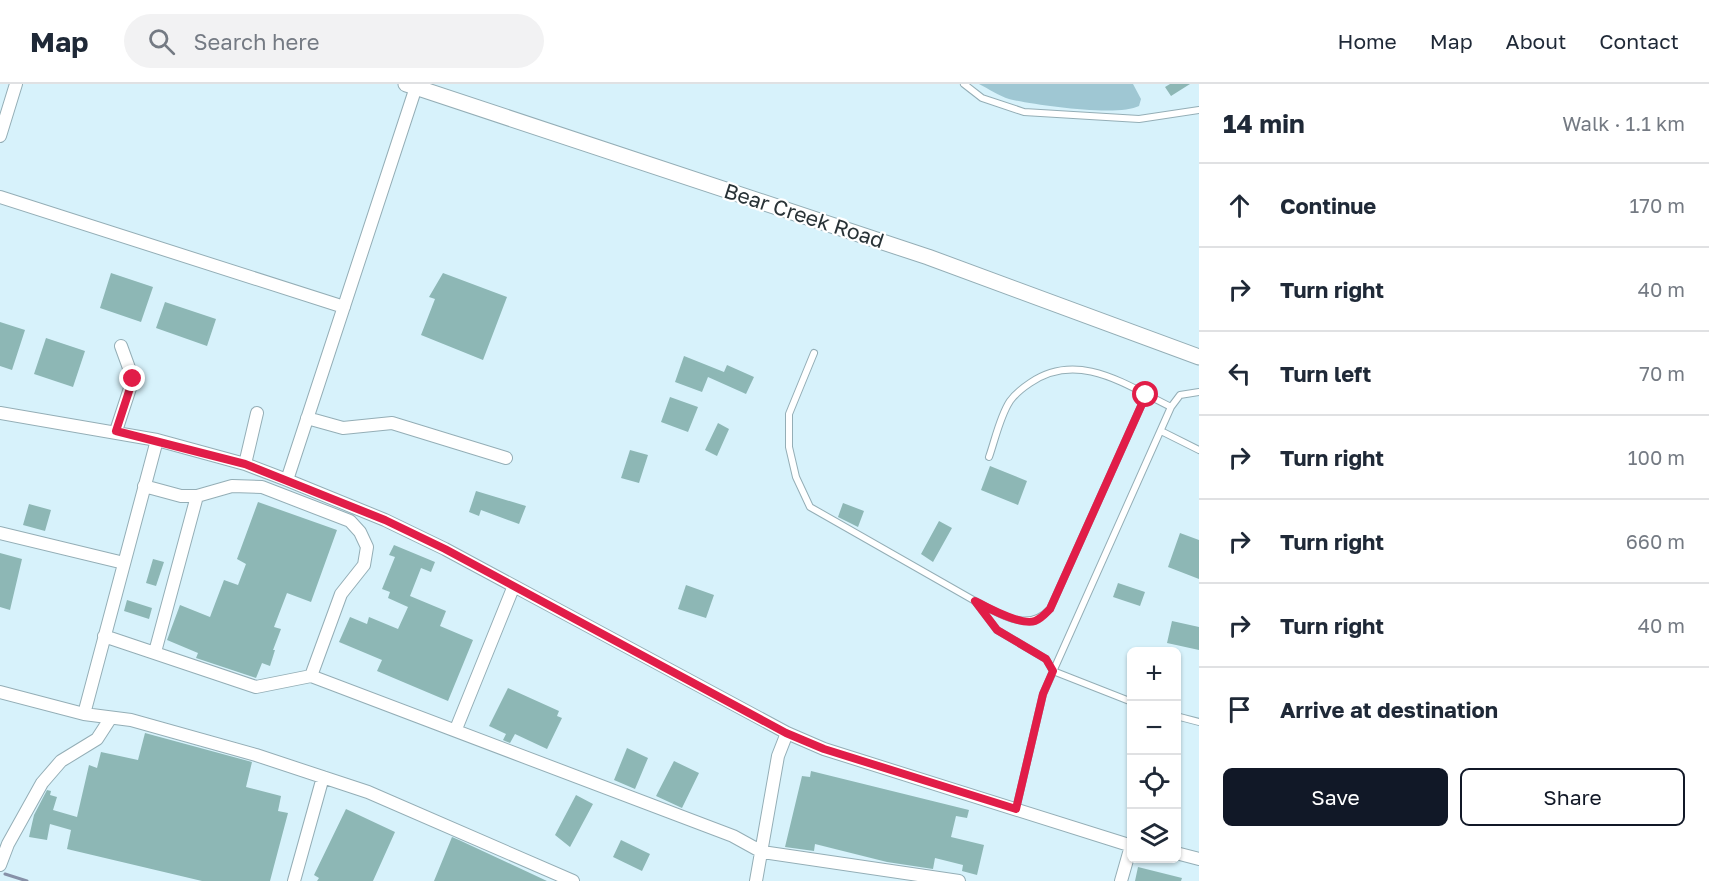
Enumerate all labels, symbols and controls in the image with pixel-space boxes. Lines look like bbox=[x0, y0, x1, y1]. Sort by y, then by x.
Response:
search box bbox=[124, 14, 544, 68]
text: Map bbox=[30, 25, 88, 58]
icon: search bbox=[145, 25, 178, 58]
text: Search here bbox=[193, 28, 319, 55]
text: Home bbox=[1337, 28, 1397, 54]
text: Map bbox=[1430, 28, 1473, 54]
text: About bbox=[1506, 28, 1566, 54]
text: Contact bbox=[1599, 28, 1679, 54]
text: 14 min bbox=[1223, 108, 1305, 139]
text: Walk · 1.1 km bbox=[1562, 111, 1685, 135]
street label: Bear Creek Road bbox=[721, 177, 888, 253]
icon: ahead bbox=[1223, 189, 1256, 222]
text: Continue bbox=[1280, 192, 1376, 219]
text: 170 m bbox=[1630, 193, 1685, 217]
icon: right bbox=[1223, 273, 1256, 306]
text: Turn right bbox=[1280, 276, 1384, 303]
text: 40 m bbox=[1638, 277, 1685, 301]
icon: left bbox=[1223, 357, 1256, 390]
text: Turn left bbox=[1280, 360, 1371, 387]
text: 70 m bbox=[1639, 361, 1685, 385]
route end bbox=[119, 365, 145, 391]
route start bbox=[1132, 381, 1158, 407]
icon: right bbox=[1223, 441, 1256, 474]
text: Turn right bbox=[1280, 444, 1384, 471]
text: 100 m bbox=[1628, 445, 1685, 469]
icon: right bbox=[1223, 525, 1256, 558]
text: Turn right bbox=[1280, 528, 1384, 555]
text: 660 m bbox=[1626, 529, 1685, 553]
icon: right bbox=[1223, 609, 1256, 642]
text: Turn right bbox=[1280, 612, 1384, 639]
text: 40 m bbox=[1638, 613, 1685, 637]
map controls bbox=[1127, 647, 1181, 863]
button: + bbox=[1127, 647, 1181, 701]
icon: arrive bbox=[1223, 693, 1256, 726]
text: Arrive at destination bbox=[1280, 696, 1498, 723]
button: − bbox=[1127, 701, 1181, 755]
button: locate bbox=[1127, 755, 1181, 809]
button: Save bbox=[1223, 768, 1448, 826]
button: Share bbox=[1460, 768, 1685, 826]
button: layers bbox=[1127, 809, 1181, 863]

